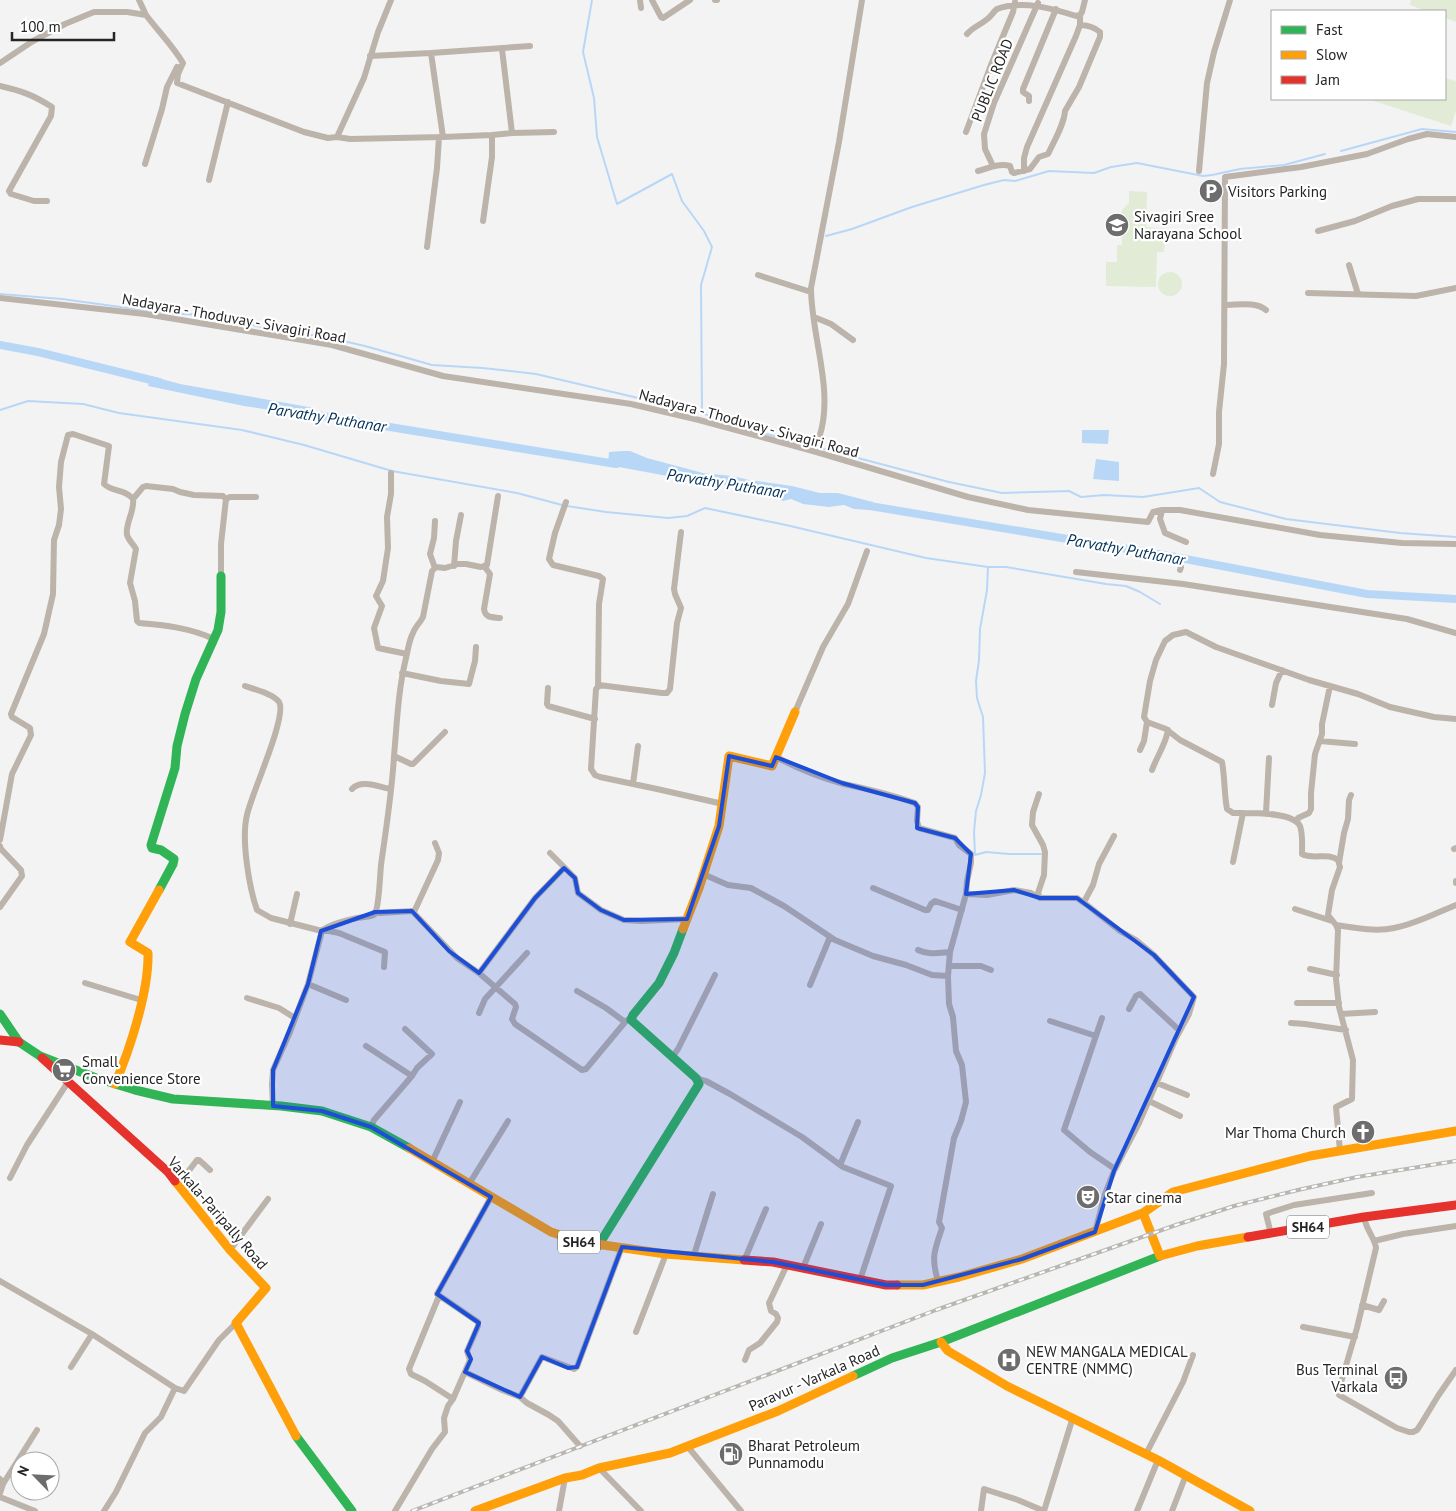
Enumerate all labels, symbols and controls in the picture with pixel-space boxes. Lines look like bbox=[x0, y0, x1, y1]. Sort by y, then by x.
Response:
scale bar bbox=[12, 10, 115, 42]
legend bbox=[1271, 10, 1446, 100]
text: 100 m bbox=[20, 17, 61, 36]
text: Fast bbox=[1316, 20, 1343, 39]
street label: PUBLIC ROAD bbox=[967, 36, 1017, 124]
text: Slow bbox=[1316, 45, 1347, 64]
text: Jam bbox=[1315, 70, 1340, 89]
parking icon: Visitors Parking bbox=[1198, 178, 1224, 204]
place label: Visitors Parking bbox=[1227, 182, 1327, 201]
place label: Sivagiri Sree Narayana School bbox=[1134, 207, 1242, 243]
school or university icon: Sivagiri Sree Narayana School bbox=[1104, 212, 1130, 238]
street label: Nadayara - Thoduvay - Sivagiri Road bbox=[121, 289, 347, 347]
street label: Nadayara - Thoduvay - Sivagiri Road bbox=[637, 384, 861, 462]
water label: Parvathy Puthanar bbox=[266, 398, 389, 437]
water label: Parvathy Puthanar bbox=[665, 464, 788, 503]
water label: Parvathy Puthanar bbox=[1065, 529, 1188, 570]
place label: Small Convenience Store bbox=[82, 1052, 201, 1088]
supermarket icon: Small Convenience Store bbox=[51, 1057, 77, 1083]
church icon: Mar Thoma Church bbox=[1350, 1119, 1376, 1145]
place label: Mar Thoma Church bbox=[1225, 1123, 1346, 1142]
street label: Varkala-Paripally Road bbox=[163, 1152, 272, 1273]
theatre icon: Star cinema bbox=[1075, 1184, 1101, 1210]
place label: Star cinema bbox=[1106, 1188, 1182, 1207]
road number: SH64 bbox=[1287, 1216, 1329, 1238]
road number: SH64 bbox=[558, 1230, 600, 1254]
street label: Paravur - Varkala Road bbox=[746, 1341, 882, 1415]
place label: NEW MANGALA MEDICAL CENTRE (NMMC) bbox=[1026, 1342, 1188, 1378]
hospital icon: NEW MANGALA MEDICAL CENTRE (NMMC) bbox=[996, 1347, 1022, 1373]
place label: Bus Terminal Varkala bbox=[1296, 1360, 1379, 1396]
bus stop icon: Bus Terminal Varkala bbox=[1383, 1365, 1409, 1391]
place label: Bharat Petroleum Punnamodu bbox=[748, 1436, 860, 1472]
fuel station icon: Bharat Petroleum Punnamodu bbox=[718, 1441, 744, 1467]
north arrow bbox=[10, 1451, 60, 1501]
text: N bbox=[13, 1463, 33, 1479]

